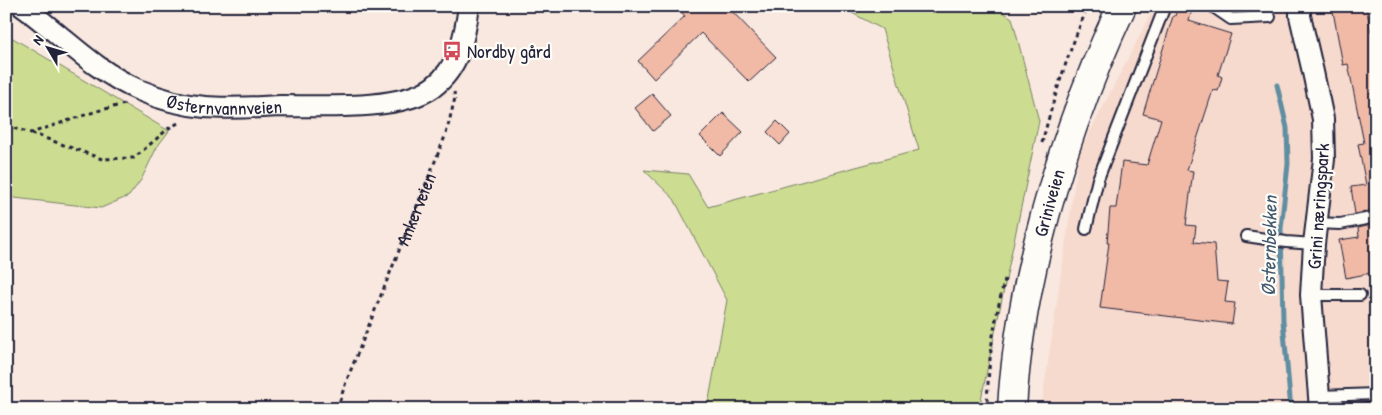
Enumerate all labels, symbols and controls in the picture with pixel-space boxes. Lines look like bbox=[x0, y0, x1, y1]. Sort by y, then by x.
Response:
north arrow bbox=[22, 22, 72, 72]
text: N bbox=[28, 30, 47, 48]
place label: Nordby gård bbox=[467, 38, 551, 64]
bus stop icon: Nordby gård bbox=[441, 40, 463, 62]
street label: Østernvannveien bbox=[164, 87, 283, 121]
street label: Grini næringspark bbox=[1301, 142, 1335, 270]
street label: Griniveien bbox=[1027, 166, 1071, 239]
street label: Ankerveien bbox=[389, 169, 442, 249]
water label: Østernbekken bbox=[1254, 194, 1283, 296]

